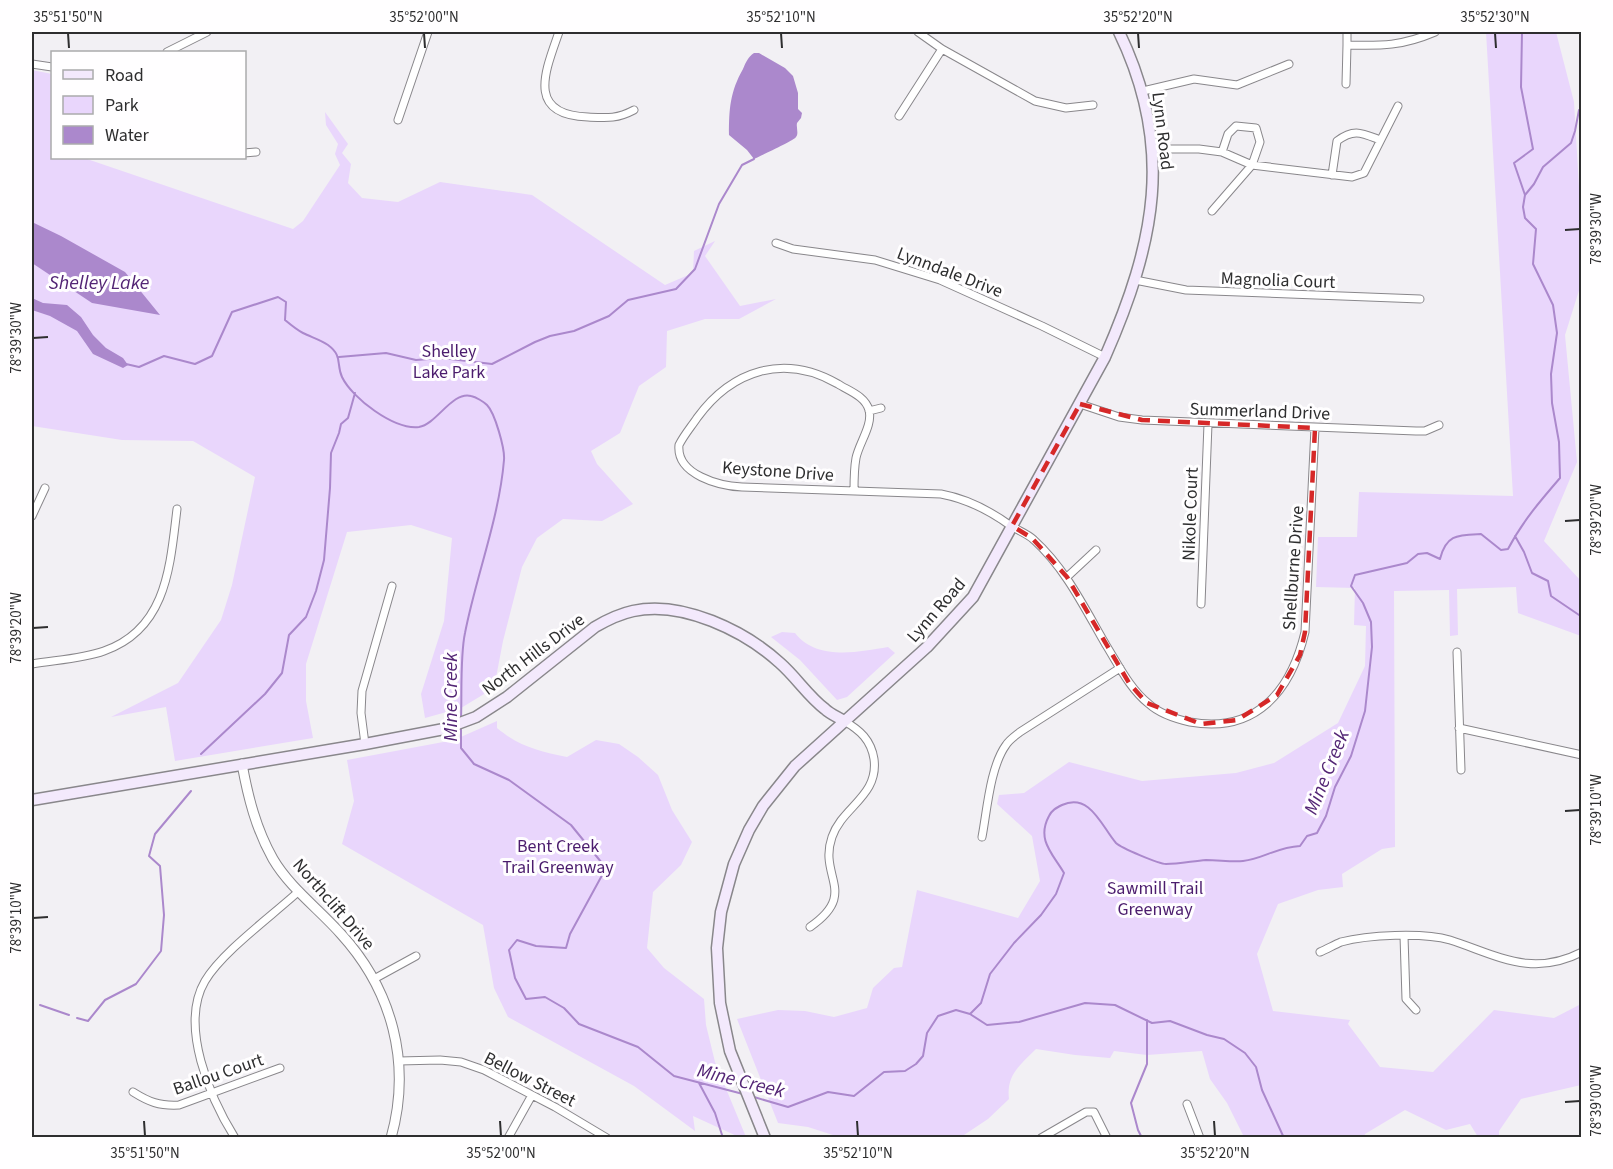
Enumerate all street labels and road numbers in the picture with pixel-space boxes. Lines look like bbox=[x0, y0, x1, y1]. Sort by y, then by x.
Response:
street label: Lynn Road bbox=[1145, 91, 1180, 172]
street label: Lynndale Drive bbox=[893, 241, 1006, 304]
street label: Magnolia Court bbox=[1220, 266, 1336, 295]
street label: Summerland Drive bbox=[1189, 397, 1331, 426]
street label: Keystone Drive bbox=[721, 455, 835, 488]
street label: Nikole Court bbox=[1176, 467, 1205, 561]
street label: Shellburne Drive bbox=[1277, 505, 1310, 631]
street label: Lynn Road bbox=[901, 573, 972, 648]
street label: North Hills Drive bbox=[477, 607, 590, 701]
street label: Northclift Drive bbox=[287, 853, 381, 956]
street label: Bellow Street bbox=[480, 1046, 580, 1113]
street label: Ballou Court bbox=[170, 1047, 267, 1102]

